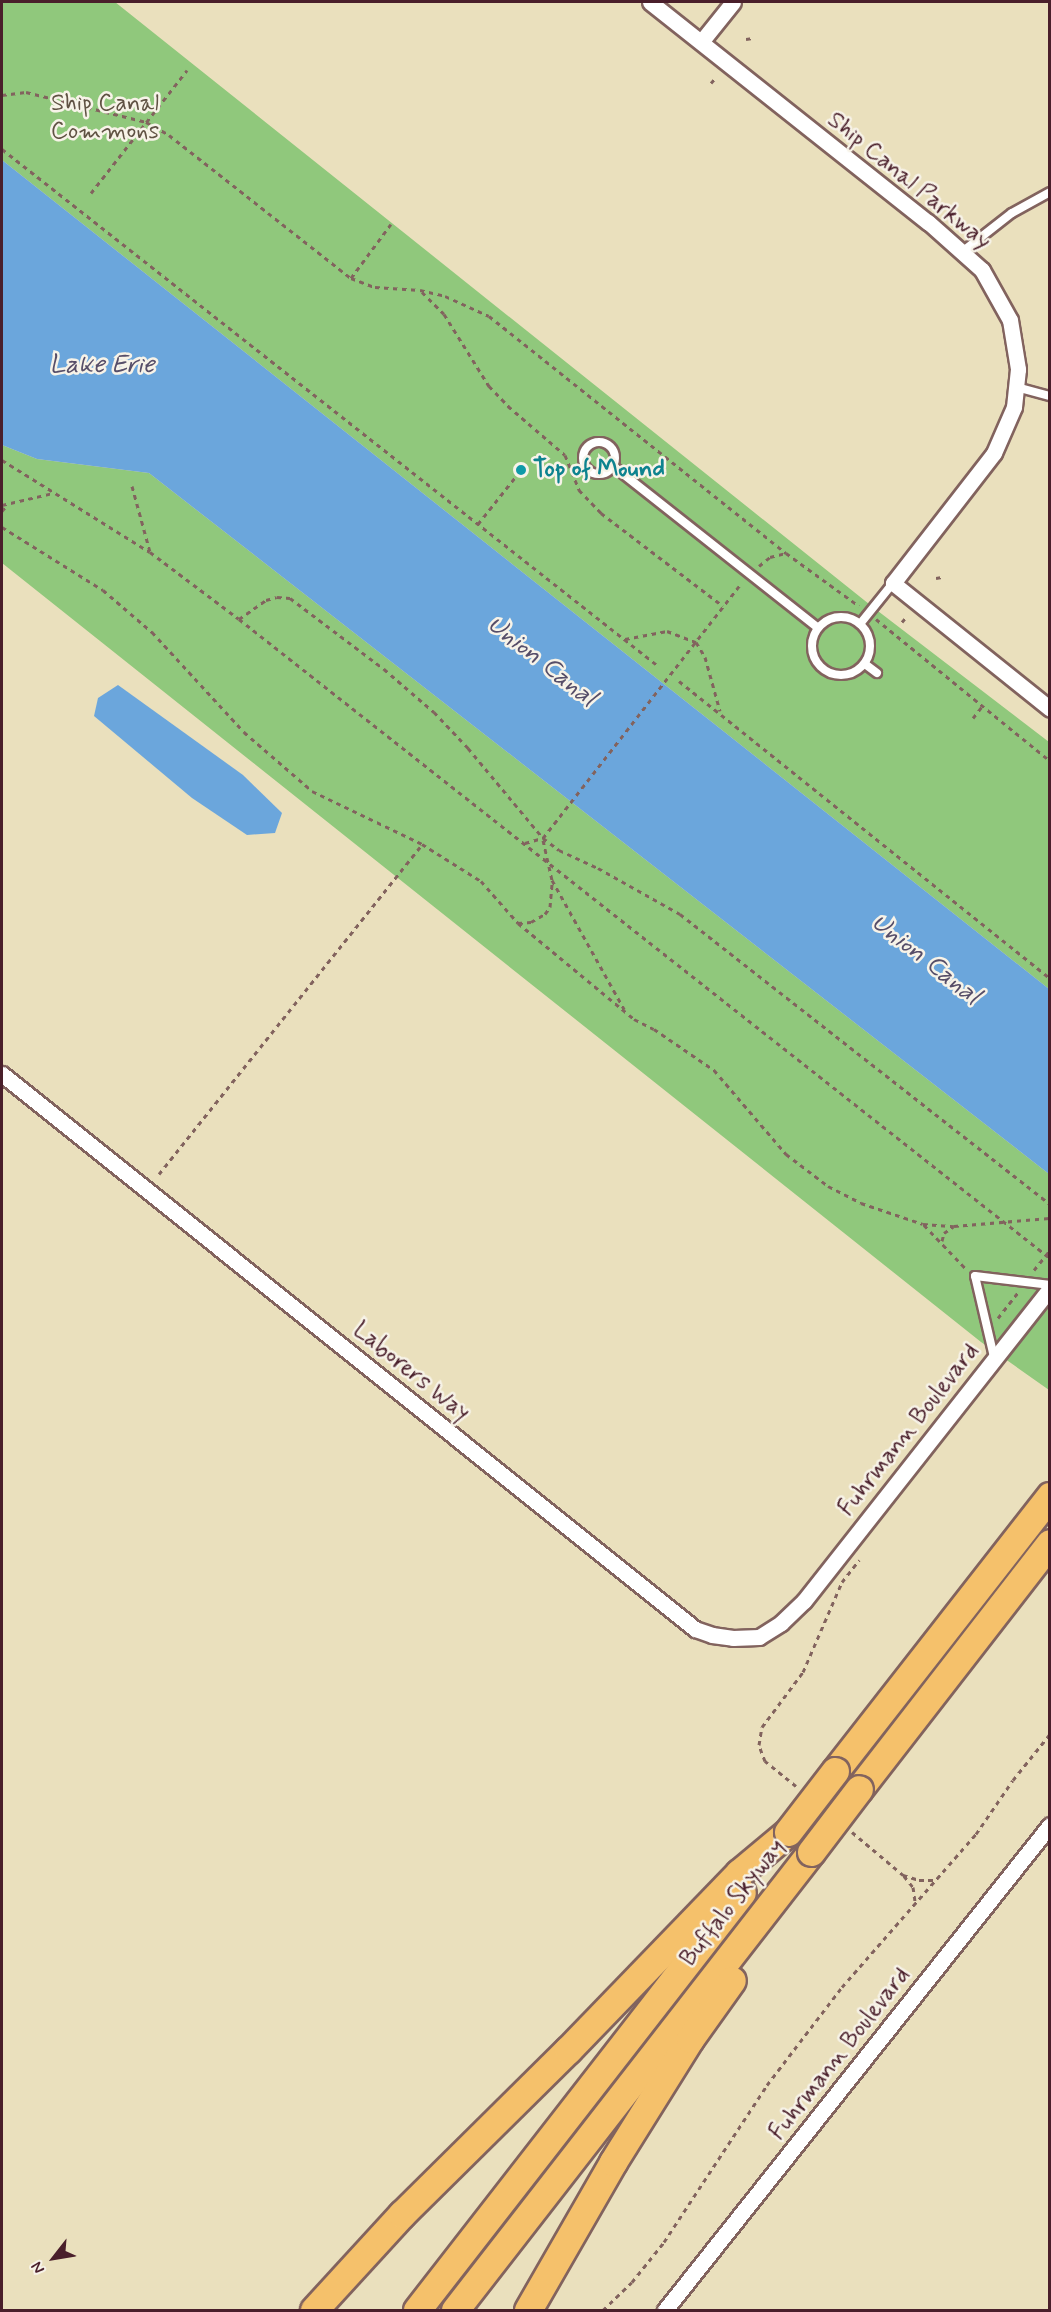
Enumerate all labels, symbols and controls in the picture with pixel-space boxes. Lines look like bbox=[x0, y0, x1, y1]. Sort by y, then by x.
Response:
park label: Ship Canal Commons bbox=[51, 90, 159, 146]
street label: Ship Canal Parkway bbox=[822, 107, 996, 255]
water label: Lake Erie bbox=[49, 350, 155, 382]
place label: Top of Mound bbox=[533, 456, 665, 484]
marker: Top of Mound bbox=[514, 463, 528, 477]
water label: Union Canal bbox=[480, 609, 602, 715]
water label: Union Canal bbox=[864, 907, 986, 1013]
street label: Laborers Way bbox=[345, 1315, 477, 1429]
street label: Fuhrmann Boulevard bbox=[832, 1338, 986, 1522]
street label: Buffalo Skyway bbox=[673, 1832, 793, 1974]
street label: Fuhrmann Boulevard bbox=[763, 1962, 917, 2146]
north arrow bbox=[24, 2228, 84, 2288]
text: N bbox=[26, 2258, 50, 2278]

